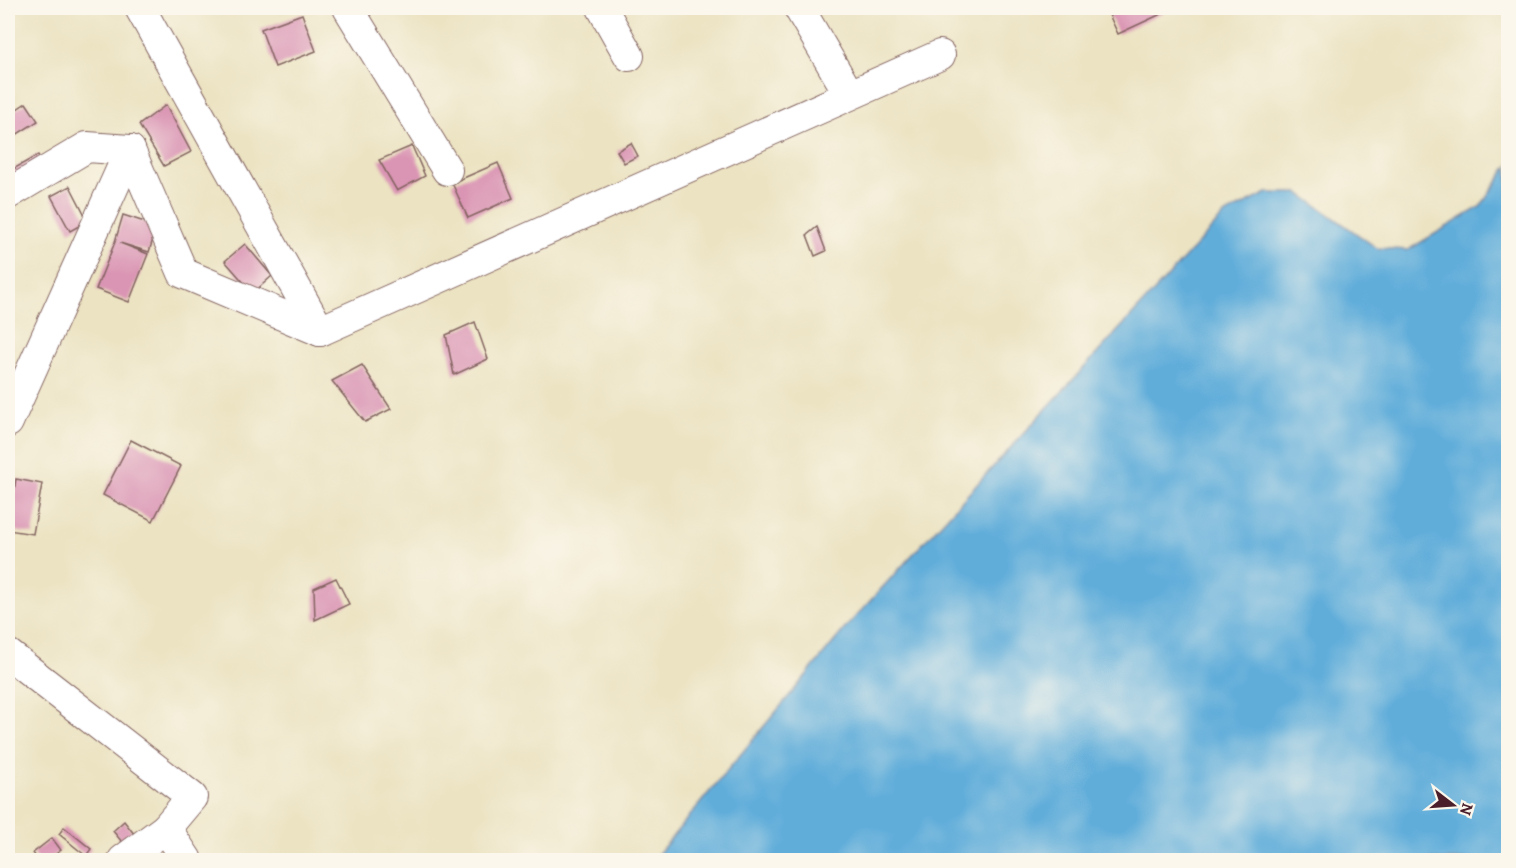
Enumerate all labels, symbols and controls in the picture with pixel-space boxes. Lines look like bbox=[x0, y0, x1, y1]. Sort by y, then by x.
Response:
north arrow bbox=[1423, 775, 1483, 835]
text: N bbox=[1454, 800, 1479, 818]

